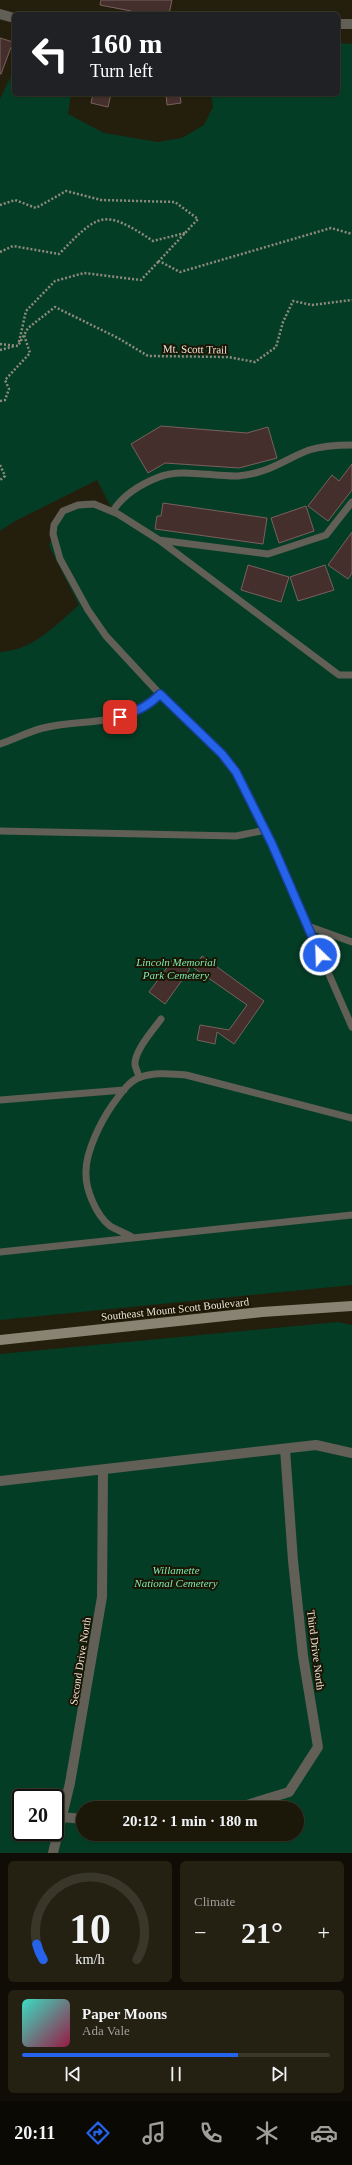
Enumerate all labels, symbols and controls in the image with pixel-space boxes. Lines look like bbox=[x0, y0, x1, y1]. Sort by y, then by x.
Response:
icon: left bbox=[24, 28, 76, 80]
text: 160 m bbox=[90, 28, 162, 59]
text: Turn left bbox=[90, 61, 153, 81]
street label: Mt. Scott Trail bbox=[163, 342, 227, 356]
pin bbox=[103, 700, 137, 734]
icon: arrive bbox=[109, 706, 131, 728]
position arrow bbox=[299, 934, 341, 976]
park label: Lincoln Memorial Park Cemetery bbox=[135, 956, 216, 981]
street label: Southeast Mount Scott Boulevard bbox=[100, 1295, 250, 1323]
park label: Willamette National Cemetery bbox=[133, 1564, 218, 1589]
street label: Third Drive North bbox=[305, 1609, 327, 1691]
street label: Second Drive North bbox=[67, 1616, 93, 1706]
speed limit sign: 20 bbox=[12, 1789, 64, 1841]
text: 20:12 · 1 min · 180 m bbox=[123, 1813, 258, 1829]
text: Climate bbox=[194, 1894, 235, 1909]
text: 10 bbox=[69, 1905, 111, 1951]
text: 21° bbox=[241, 1916, 283, 1949]
text: − bbox=[194, 1920, 206, 1945]
text: + bbox=[318, 1920, 330, 1945]
text: km/h bbox=[75, 1950, 105, 1966]
text: Paper Moons bbox=[82, 2006, 167, 2022]
text: Ada Vale bbox=[82, 2023, 130, 2038]
icon: previous bbox=[62, 2063, 84, 2085]
icon: pause bbox=[165, 2063, 187, 2085]
icon: next bbox=[268, 2063, 290, 2085]
icon: directions bbox=[84, 2119, 112, 2147]
icon: music bbox=[140, 2119, 168, 2147]
icon: phone bbox=[197, 2119, 225, 2147]
icon: climate bbox=[253, 2119, 281, 2147]
icon: car bbox=[310, 2119, 338, 2147]
text: 20:11 bbox=[14, 2123, 55, 2143]

